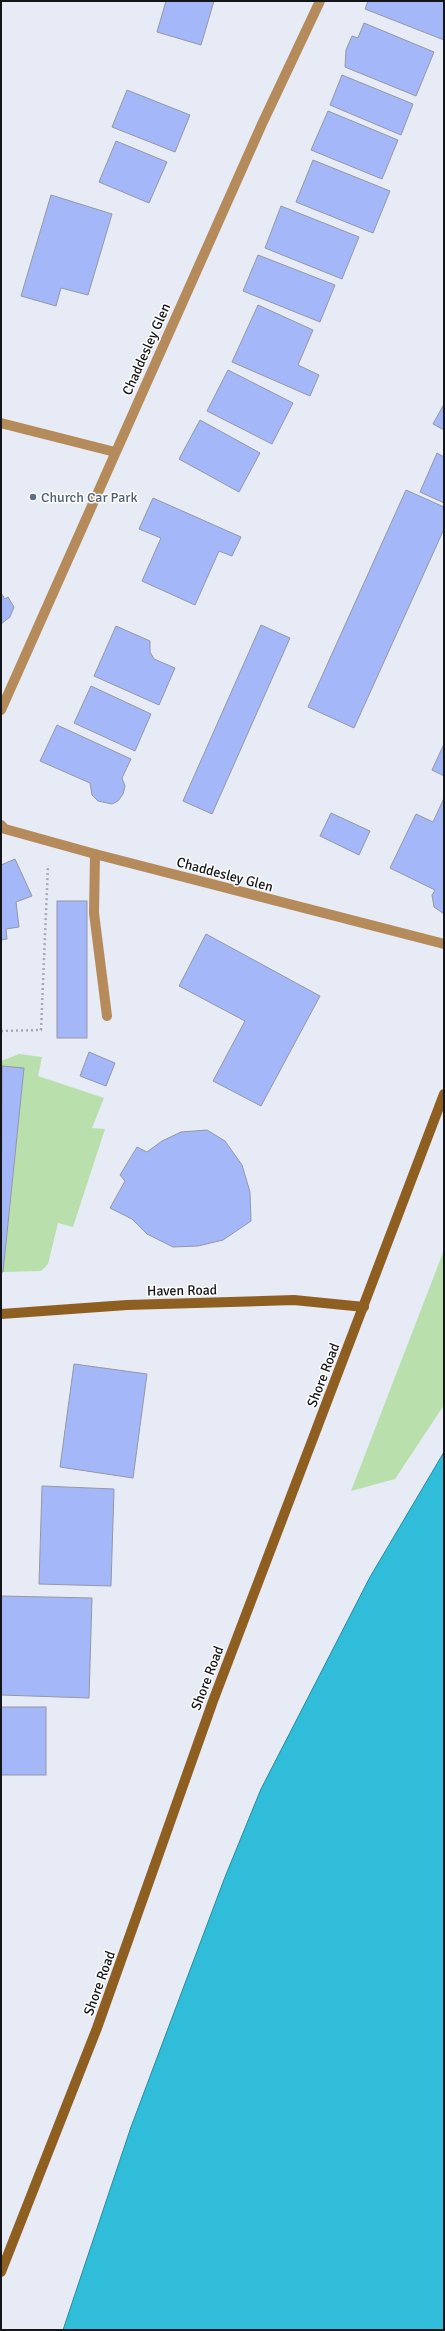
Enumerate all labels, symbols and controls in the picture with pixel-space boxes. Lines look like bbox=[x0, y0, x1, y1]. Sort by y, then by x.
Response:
street label: Chaddesley Glen bbox=[119, 300, 174, 398]
place label: Church Car Park bbox=[41, 489, 138, 506]
marker: Church Car Park bbox=[28, 492, 38, 502]
street label: Chaddesley Glen bbox=[175, 853, 275, 896]
street label: Haven Road bbox=[147, 1281, 217, 1300]
street label: Shore Road bbox=[303, 1341, 344, 1410]
street label: Shore Road bbox=[187, 1644, 228, 1713]
street label: Shore Road bbox=[80, 1948, 119, 2018]

